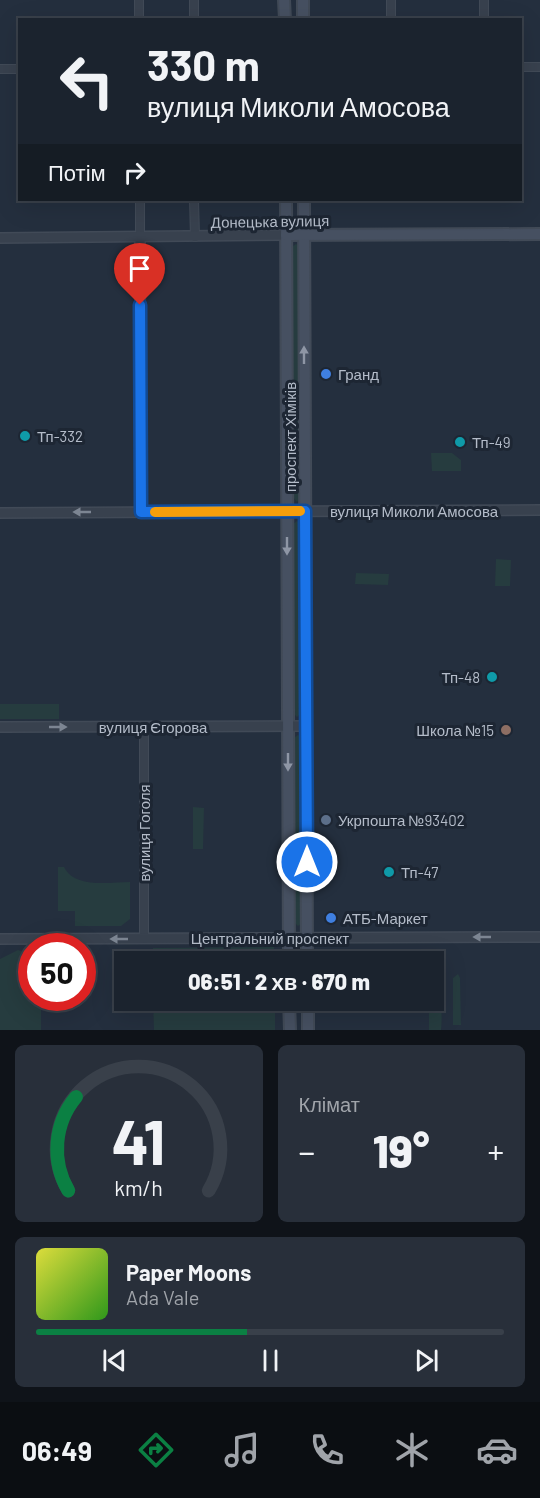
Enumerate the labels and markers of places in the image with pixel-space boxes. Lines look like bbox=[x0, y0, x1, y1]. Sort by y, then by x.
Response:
pin bbox=[114, 243, 165, 305]
place label: Гранд bbox=[338, 365, 379, 383]
marker: Гранд bbox=[319, 367, 333, 381]
place label: Тп-332 bbox=[37, 427, 83, 445]
marker: Тп-332 bbox=[18, 429, 32, 443]
place label: Тп-49 bbox=[472, 433, 511, 451]
marker: Тп-49 bbox=[453, 435, 467, 449]
place label: Тп-48 bbox=[441, 668, 480, 686]
marker: Тп-48 bbox=[485, 670, 499, 684]
place label: Школа №15 bbox=[416, 721, 494, 739]
marker: Школа №15 bbox=[499, 723, 513, 737]
place label: Укрпошта №93402 bbox=[338, 811, 465, 829]
marker: Укрпошта №93402 bbox=[319, 813, 333, 827]
place label: Тп-47 bbox=[401, 863, 438, 881]
marker: Тп-47 bbox=[382, 865, 396, 879]
place label: АТБ-Маркет bbox=[343, 909, 428, 927]
marker: АТБ-Маркет bbox=[324, 911, 338, 925]

